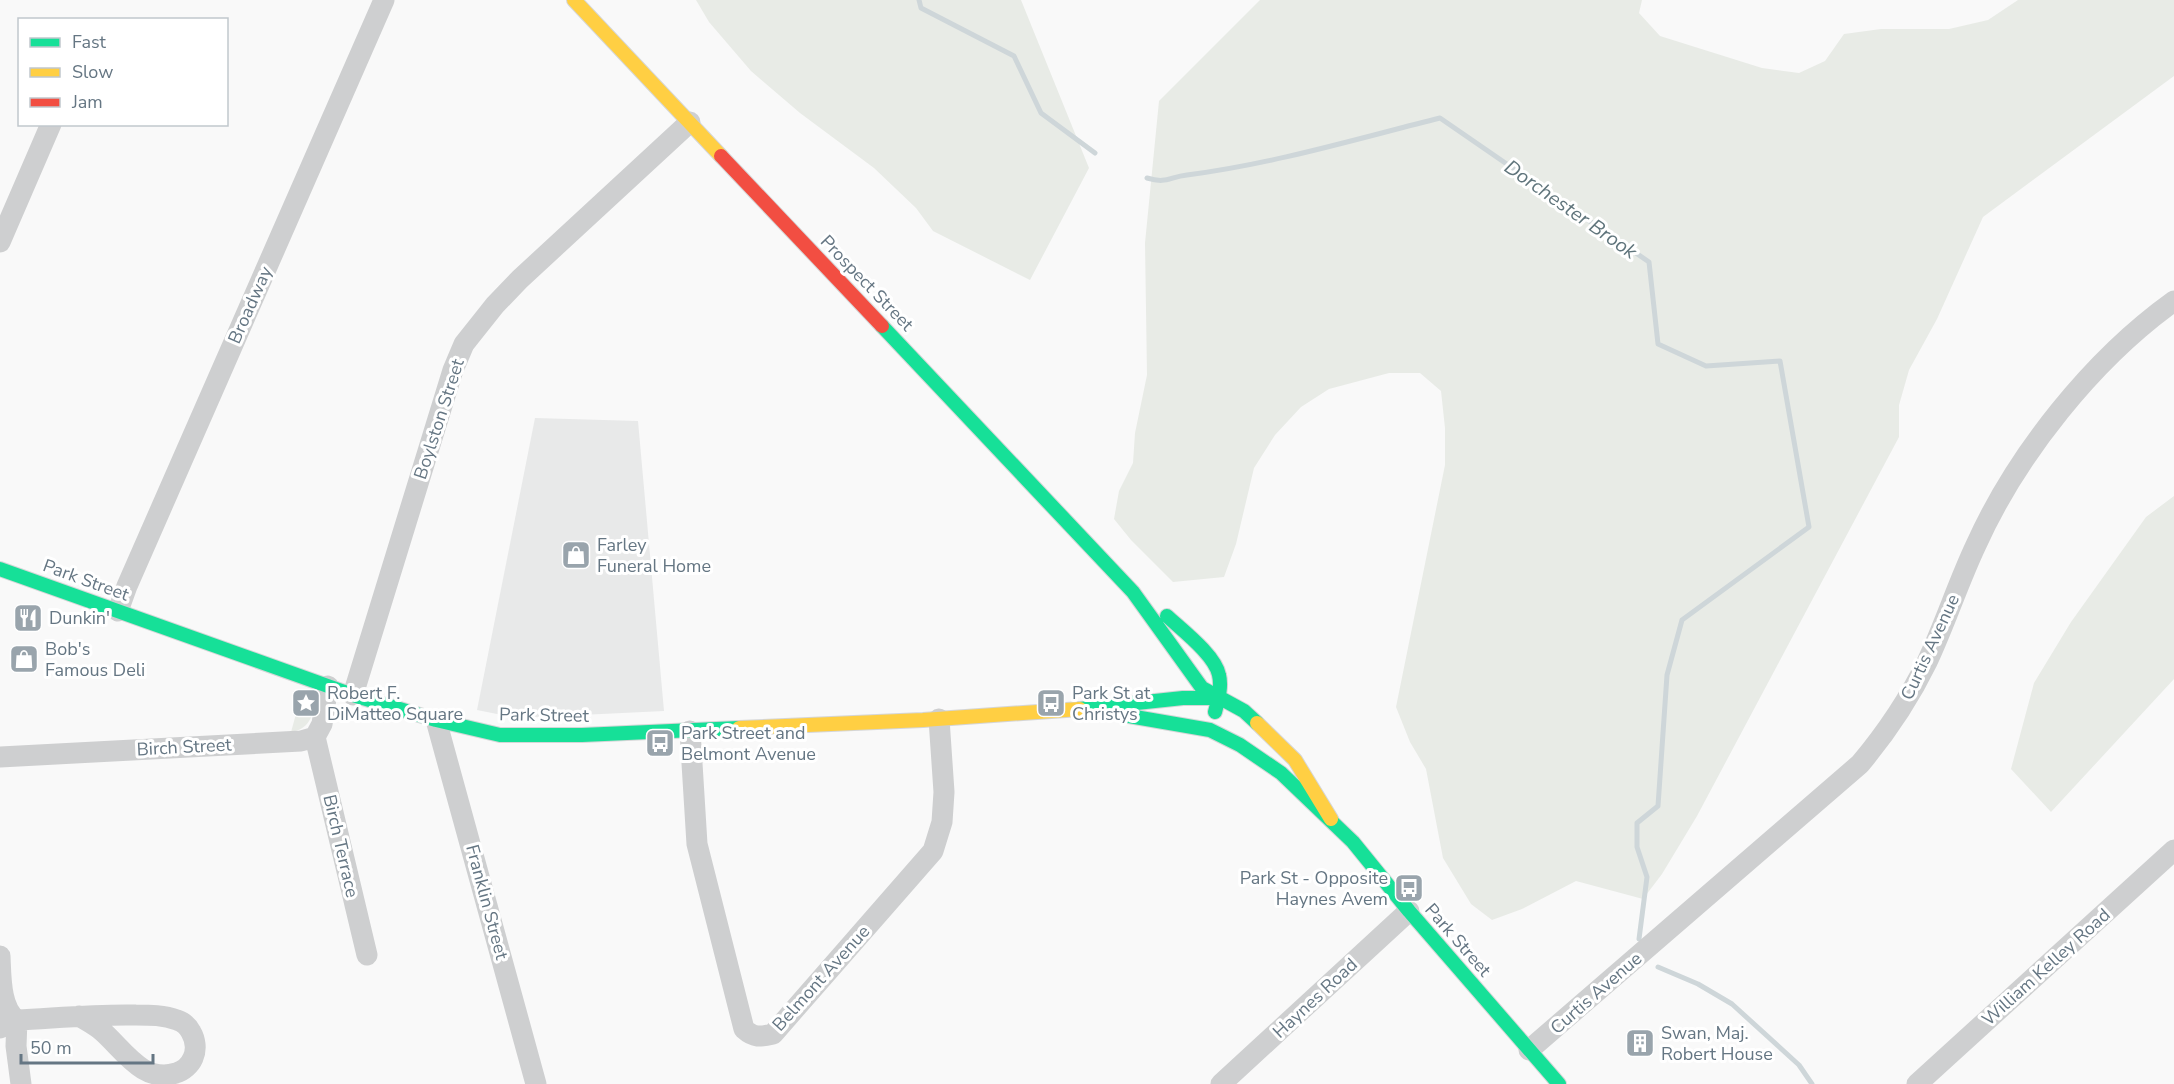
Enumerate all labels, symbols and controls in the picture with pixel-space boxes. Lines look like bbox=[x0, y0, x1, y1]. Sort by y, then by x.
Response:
legend bbox=[18, 18, 228, 126]
text: Fast bbox=[72, 30, 107, 54]
text: Slow bbox=[72, 60, 113, 84]
text: Jam bbox=[71, 90, 103, 114]
water label: Dorchester Brook bbox=[1499, 153, 1643, 266]
street label: Prospect Street bbox=[815, 230, 919, 337]
street label: Broadway bbox=[222, 262, 278, 347]
street label: Boylston Street bbox=[408, 355, 470, 482]
place label: Farley Funeral Home bbox=[597, 533, 711, 578]
shop icon: Farley Funeral Home bbox=[560, 539, 592, 571]
street label: Park Street bbox=[40, 553, 133, 607]
street label: Curtis Avenue bbox=[1895, 590, 1965, 704]
restaurant icon: Dunkin' bbox=[12, 602, 44, 634]
place label: Dunkin' bbox=[49, 606, 110, 630]
place label: Bob's Famous Deli bbox=[45, 637, 145, 682]
shop icon: Bob's Famous Deli bbox=[8, 643, 40, 675]
place label: Robert F. DiMatteo Square bbox=[327, 681, 463, 726]
place label: Park St at Christys bbox=[1072, 681, 1151, 726]
place icon: Robert F. DiMatteo Square bbox=[290, 687, 322, 719]
bus stop icon: Park St at Christys bbox=[1035, 687, 1067, 719]
street label: Park Street bbox=[499, 702, 590, 728]
place label: Park Street and Belmont Avenue bbox=[681, 721, 816, 766]
bus stop icon: Park Street and Belmont Avenue bbox=[644, 727, 676, 759]
street label: Birch Street bbox=[136, 732, 233, 761]
street label: Birch Terrace bbox=[318, 792, 364, 900]
street label: Franklin Street bbox=[460, 842, 514, 963]
place label: Park St - Opposite Haynes Avem bbox=[1240, 866, 1388, 911]
bus stop icon: Park St - Opposite Haynes Avem bbox=[1393, 872, 1425, 904]
street label: Park Street bbox=[1420, 898, 1497, 982]
street label: William Kelley Road bbox=[1977, 903, 2115, 1031]
street label: Belmont Avenue bbox=[767, 920, 875, 1036]
street label: Curtis Avenue bbox=[1545, 947, 1647, 1039]
street label: Haynes Road bbox=[1268, 953, 1362, 1043]
place label: Swan, Maj. Robert House bbox=[1661, 1021, 1773, 1066]
scale bar bbox=[21, 1027, 153, 1065]
building icon: Swan, Maj. Robert House bbox=[1624, 1027, 1656, 1059]
text: 50 m bbox=[30, 1036, 72, 1060]

